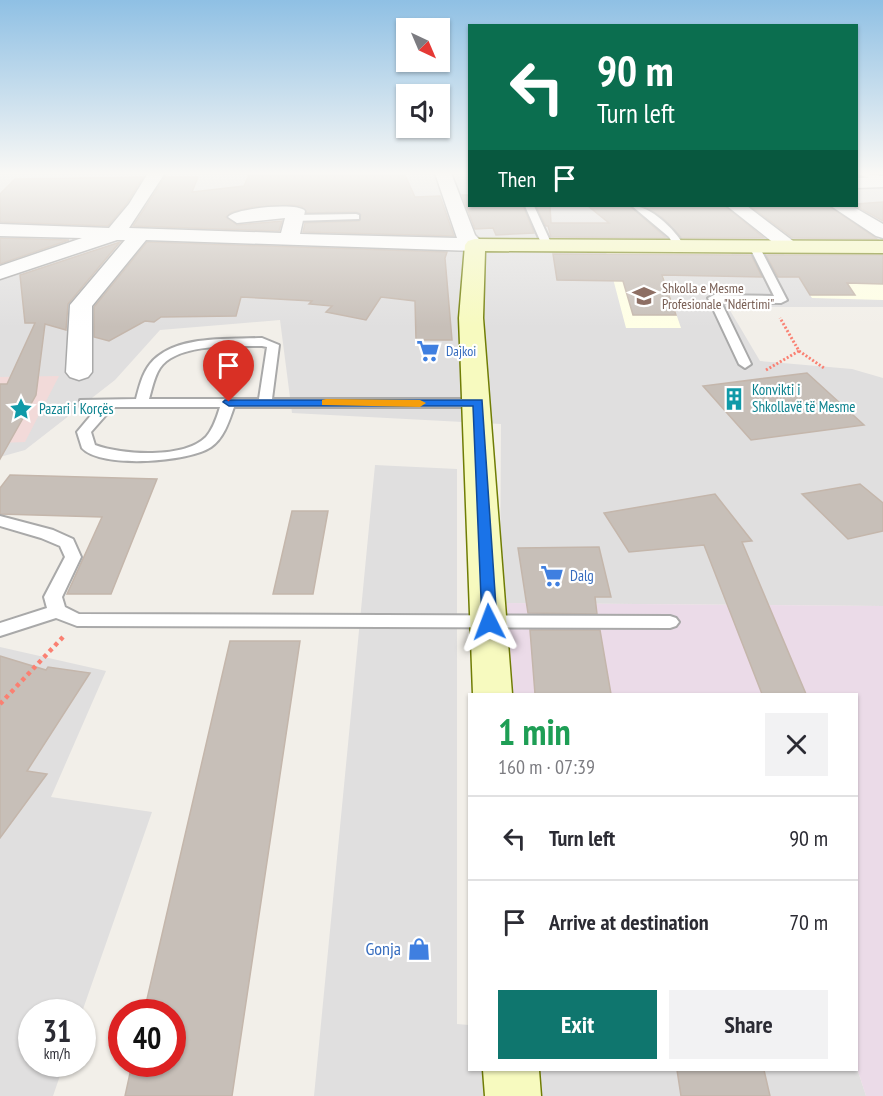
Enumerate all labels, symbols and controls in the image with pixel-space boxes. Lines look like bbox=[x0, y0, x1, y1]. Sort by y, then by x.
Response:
north arrow bbox=[396, 18, 450, 72]
map controls bbox=[396, 18, 450, 138]
text: 90 m bbox=[597, 43, 674, 98]
icon: left bbox=[498, 48, 576, 126]
button: sound bbox=[396, 84, 450, 138]
text: Turn left bbox=[597, 96, 675, 130]
icon: arrive bbox=[548, 162, 581, 195]
text: Then bbox=[498, 165, 536, 193]
place label: Shkolla e Mesme Profesionale "Ndërtimi" bbox=[662, 279, 774, 313]
school or university icon: Shkolla e Mesme Profesionale "Ndërtimi" bbox=[631, 283, 657, 309]
supermarket icon: Dajkoi bbox=[415, 338, 441, 364]
pin bbox=[203, 340, 254, 402]
place label: Dajkoi bbox=[446, 342, 476, 360]
icon: arrive bbox=[212, 349, 245, 382]
place label: Konvikti i Shkollavë të Mesme bbox=[752, 380, 856, 416]
building icon: Konvikti i Shkollavë të Mesme bbox=[721, 386, 747, 412]
place icon: Pazari i Korçës bbox=[8, 396, 34, 422]
place label: Pazari i Korçës bbox=[39, 399, 114, 418]
supermarket icon: Dalg bbox=[539, 563, 565, 589]
place label: Dalg bbox=[570, 566, 594, 585]
position arrow bbox=[457, 590, 521, 654]
text: 1 min bbox=[498, 708, 571, 755]
button: close bbox=[765, 713, 828, 776]
text: 160 m · 07:39 bbox=[498, 754, 595, 780]
icon: left bbox=[498, 822, 531, 855]
text: Turn left bbox=[549, 824, 615, 852]
text: 90 m bbox=[789, 824, 828, 852]
icon: arrive bbox=[498, 906, 531, 939]
text: Arrive at destination bbox=[549, 908, 709, 936]
text: 70 m bbox=[789, 908, 828, 936]
shop icon: Gonja bbox=[406, 936, 432, 962]
place label: Gonja bbox=[365, 937, 401, 960]
button: Exit bbox=[498, 990, 657, 1059]
button: Share bbox=[669, 990, 828, 1059]
speed limit sign: 40 bbox=[108, 999, 186, 1077]
text: 31 bbox=[43, 1011, 71, 1050]
text: km/h bbox=[44, 1044, 70, 1063]

